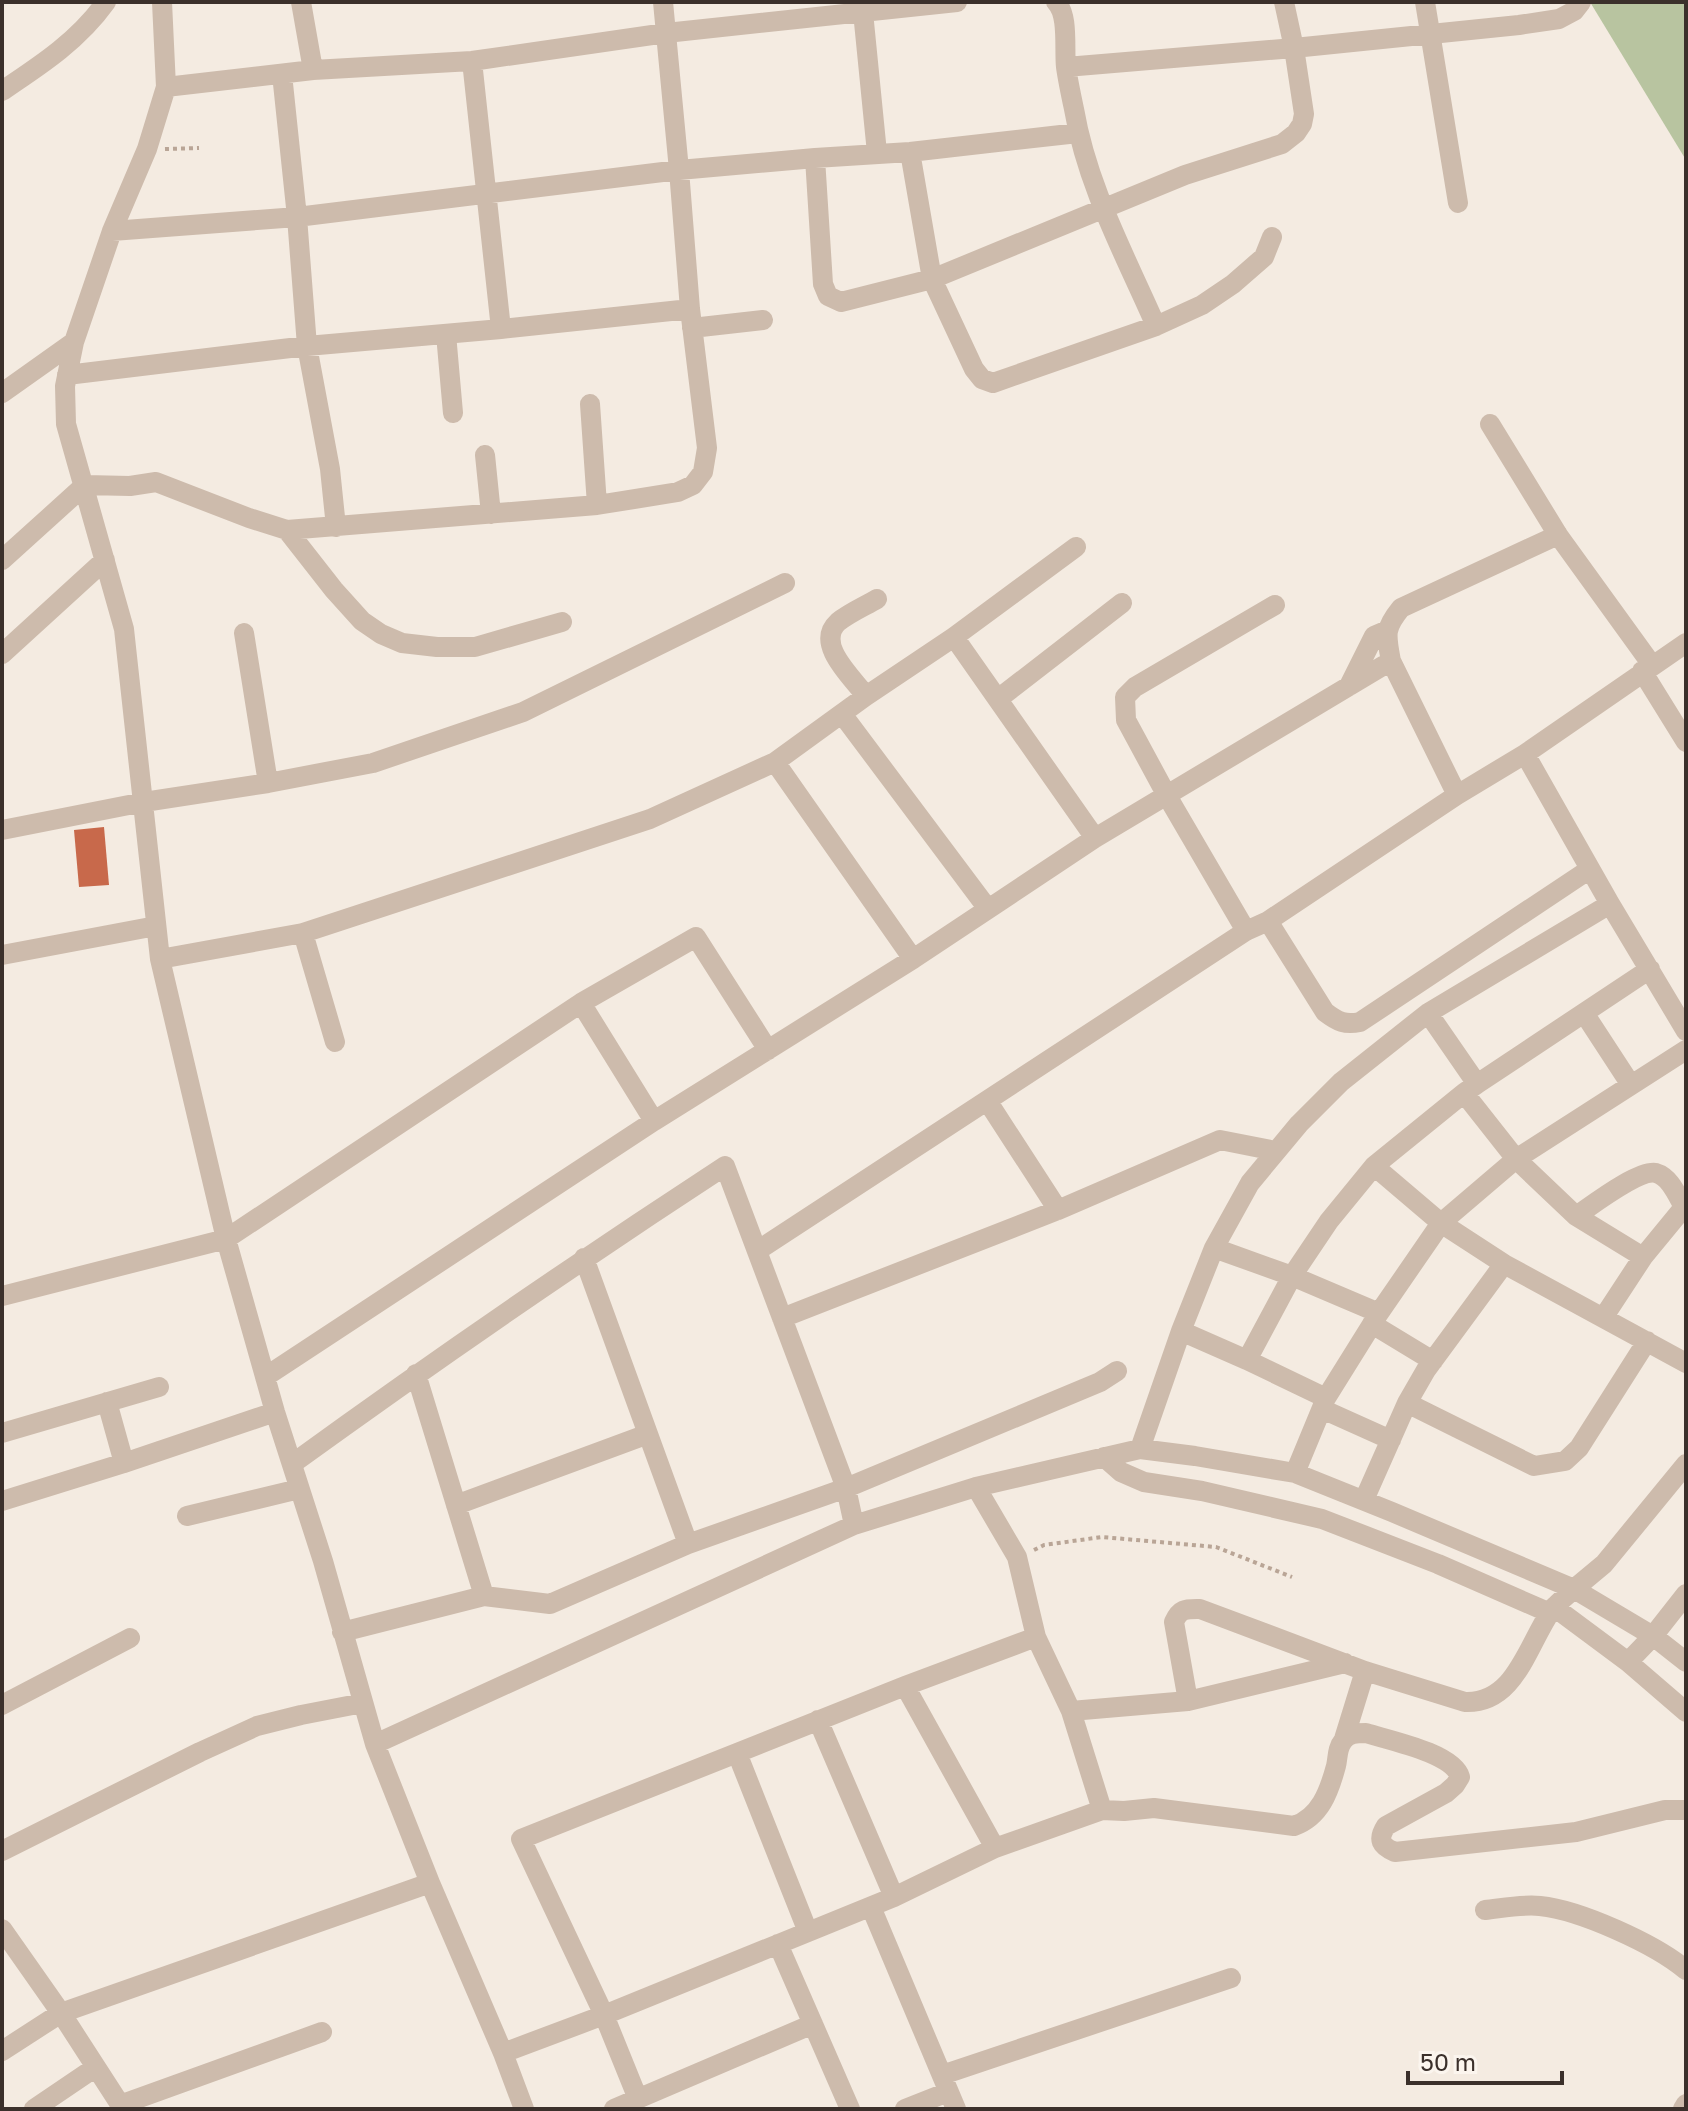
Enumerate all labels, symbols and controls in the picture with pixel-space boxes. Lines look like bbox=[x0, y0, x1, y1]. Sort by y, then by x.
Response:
scale bar bbox=[1408, 2035, 1562, 2085]
text: 50 m bbox=[1420, 2047, 1476, 2076]

